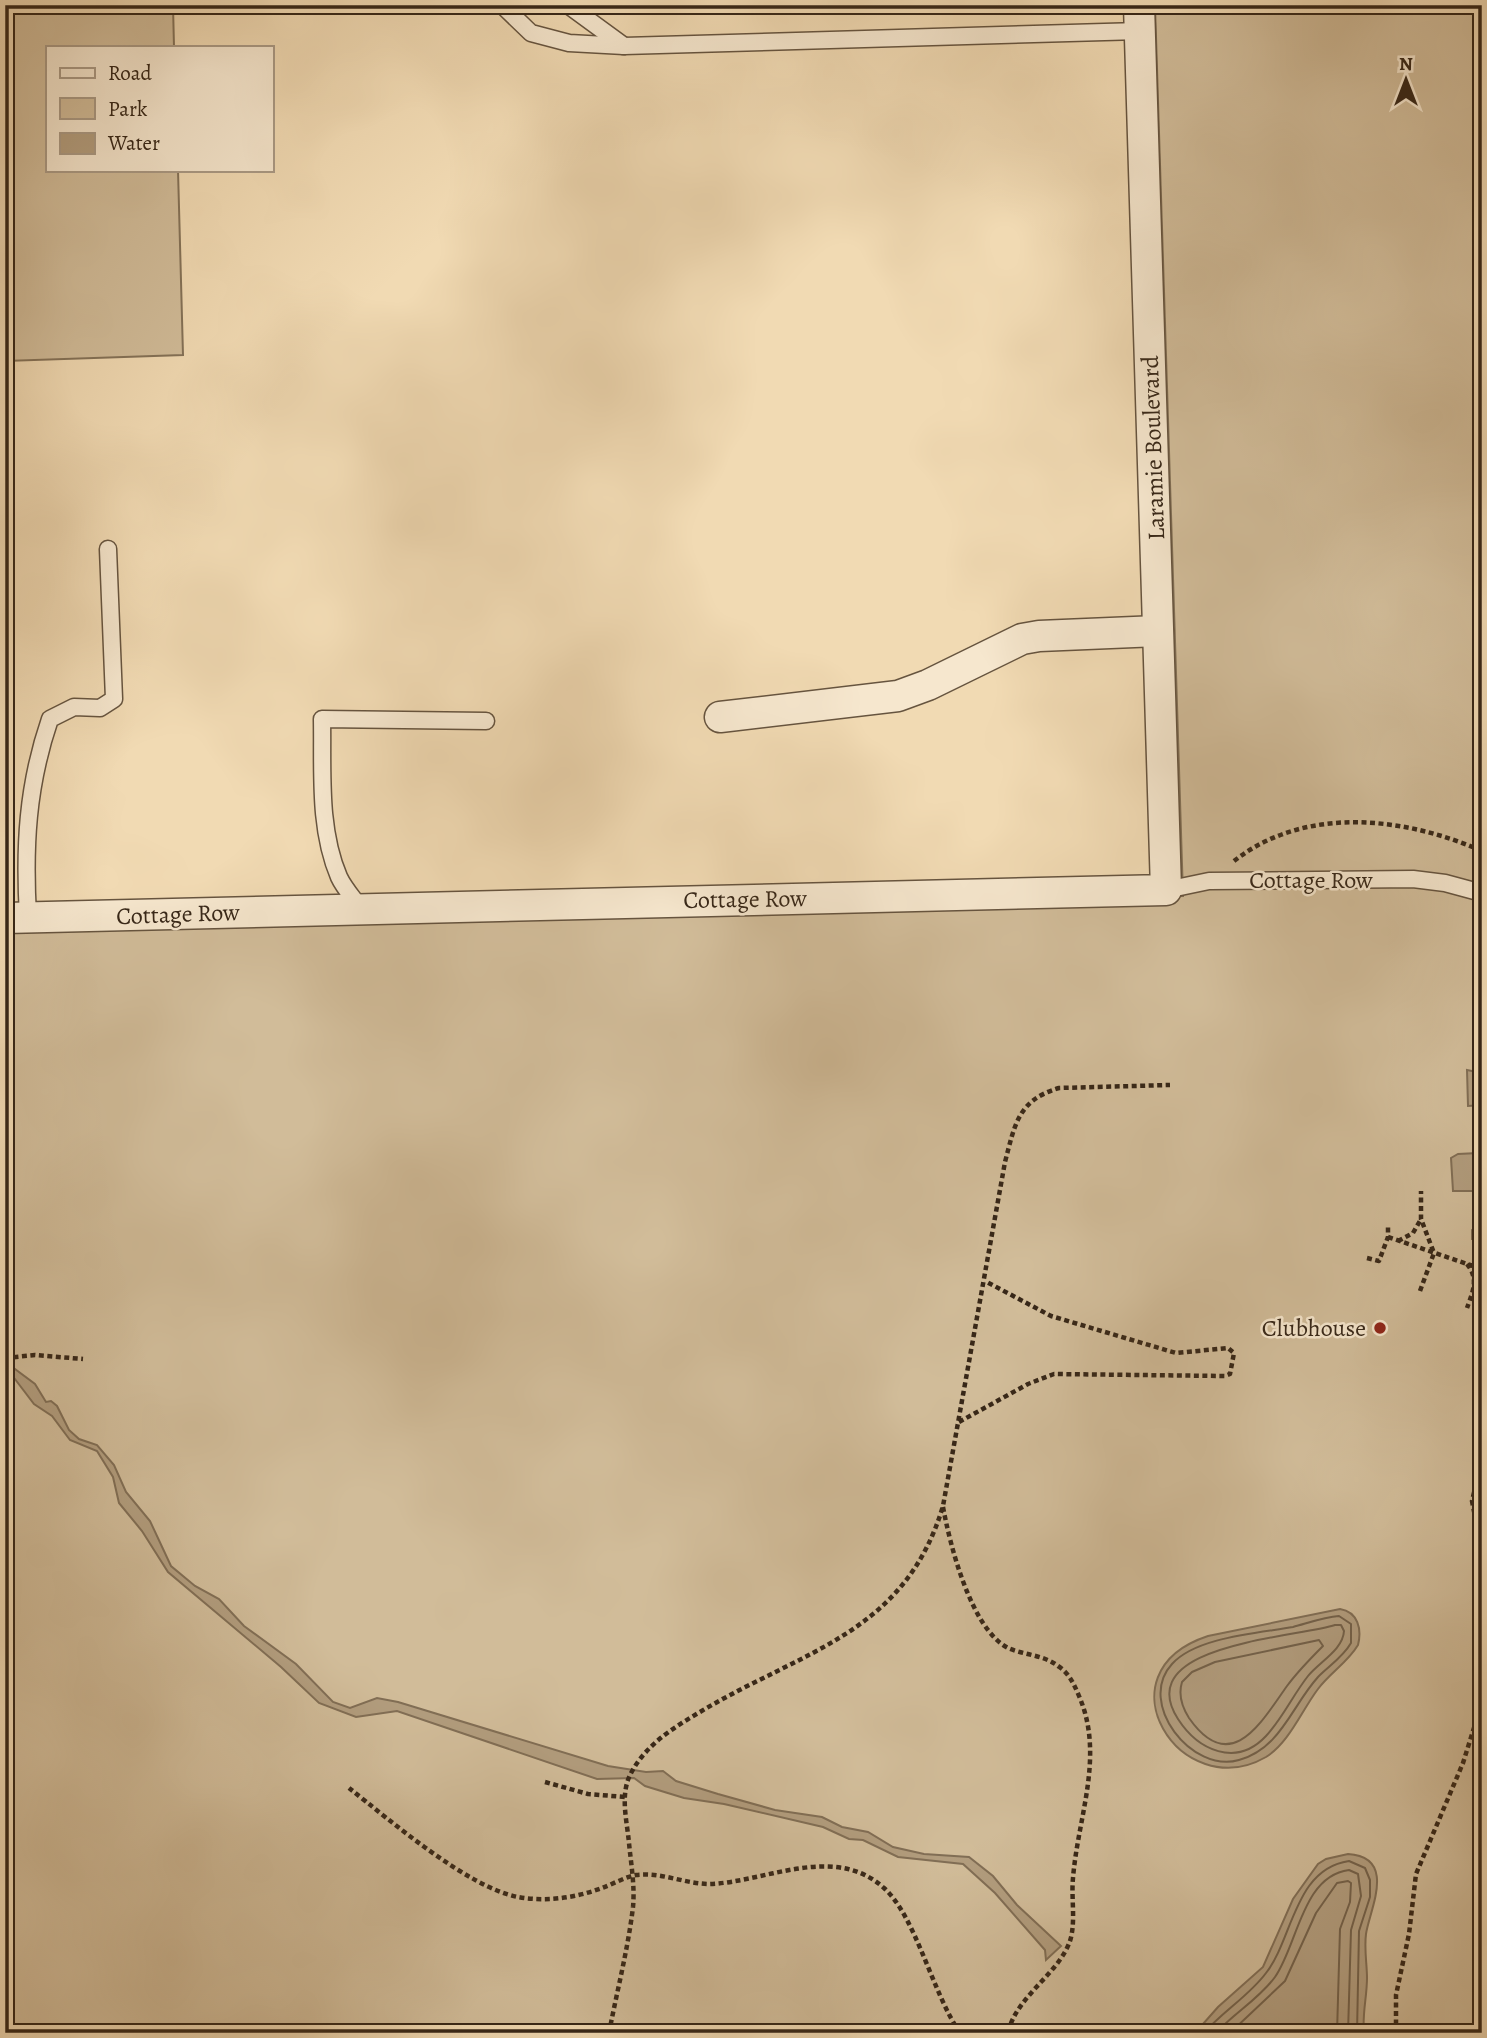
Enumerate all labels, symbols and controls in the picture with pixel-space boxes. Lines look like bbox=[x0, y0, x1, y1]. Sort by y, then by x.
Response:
legend bbox=[46, 46, 273, 172]
north arrow bbox=[1372, 46, 1442, 116]
text: N bbox=[1399, 51, 1413, 77]
text: Road bbox=[108, 59, 152, 87]
text: Park bbox=[108, 95, 148, 123]
text: Water bbox=[107, 129, 160, 157]
street label: Laramie Boulevard bbox=[1134, 355, 1172, 541]
street label: Cottage Row bbox=[1249, 864, 1373, 896]
street label: Cottage Row bbox=[683, 882, 807, 916]
street label: Cottage Row bbox=[116, 896, 240, 932]
place label: Clubhouse bbox=[1262, 1312, 1366, 1344]
marker: Clubhouse bbox=[1372, 1320, 1388, 1336]

